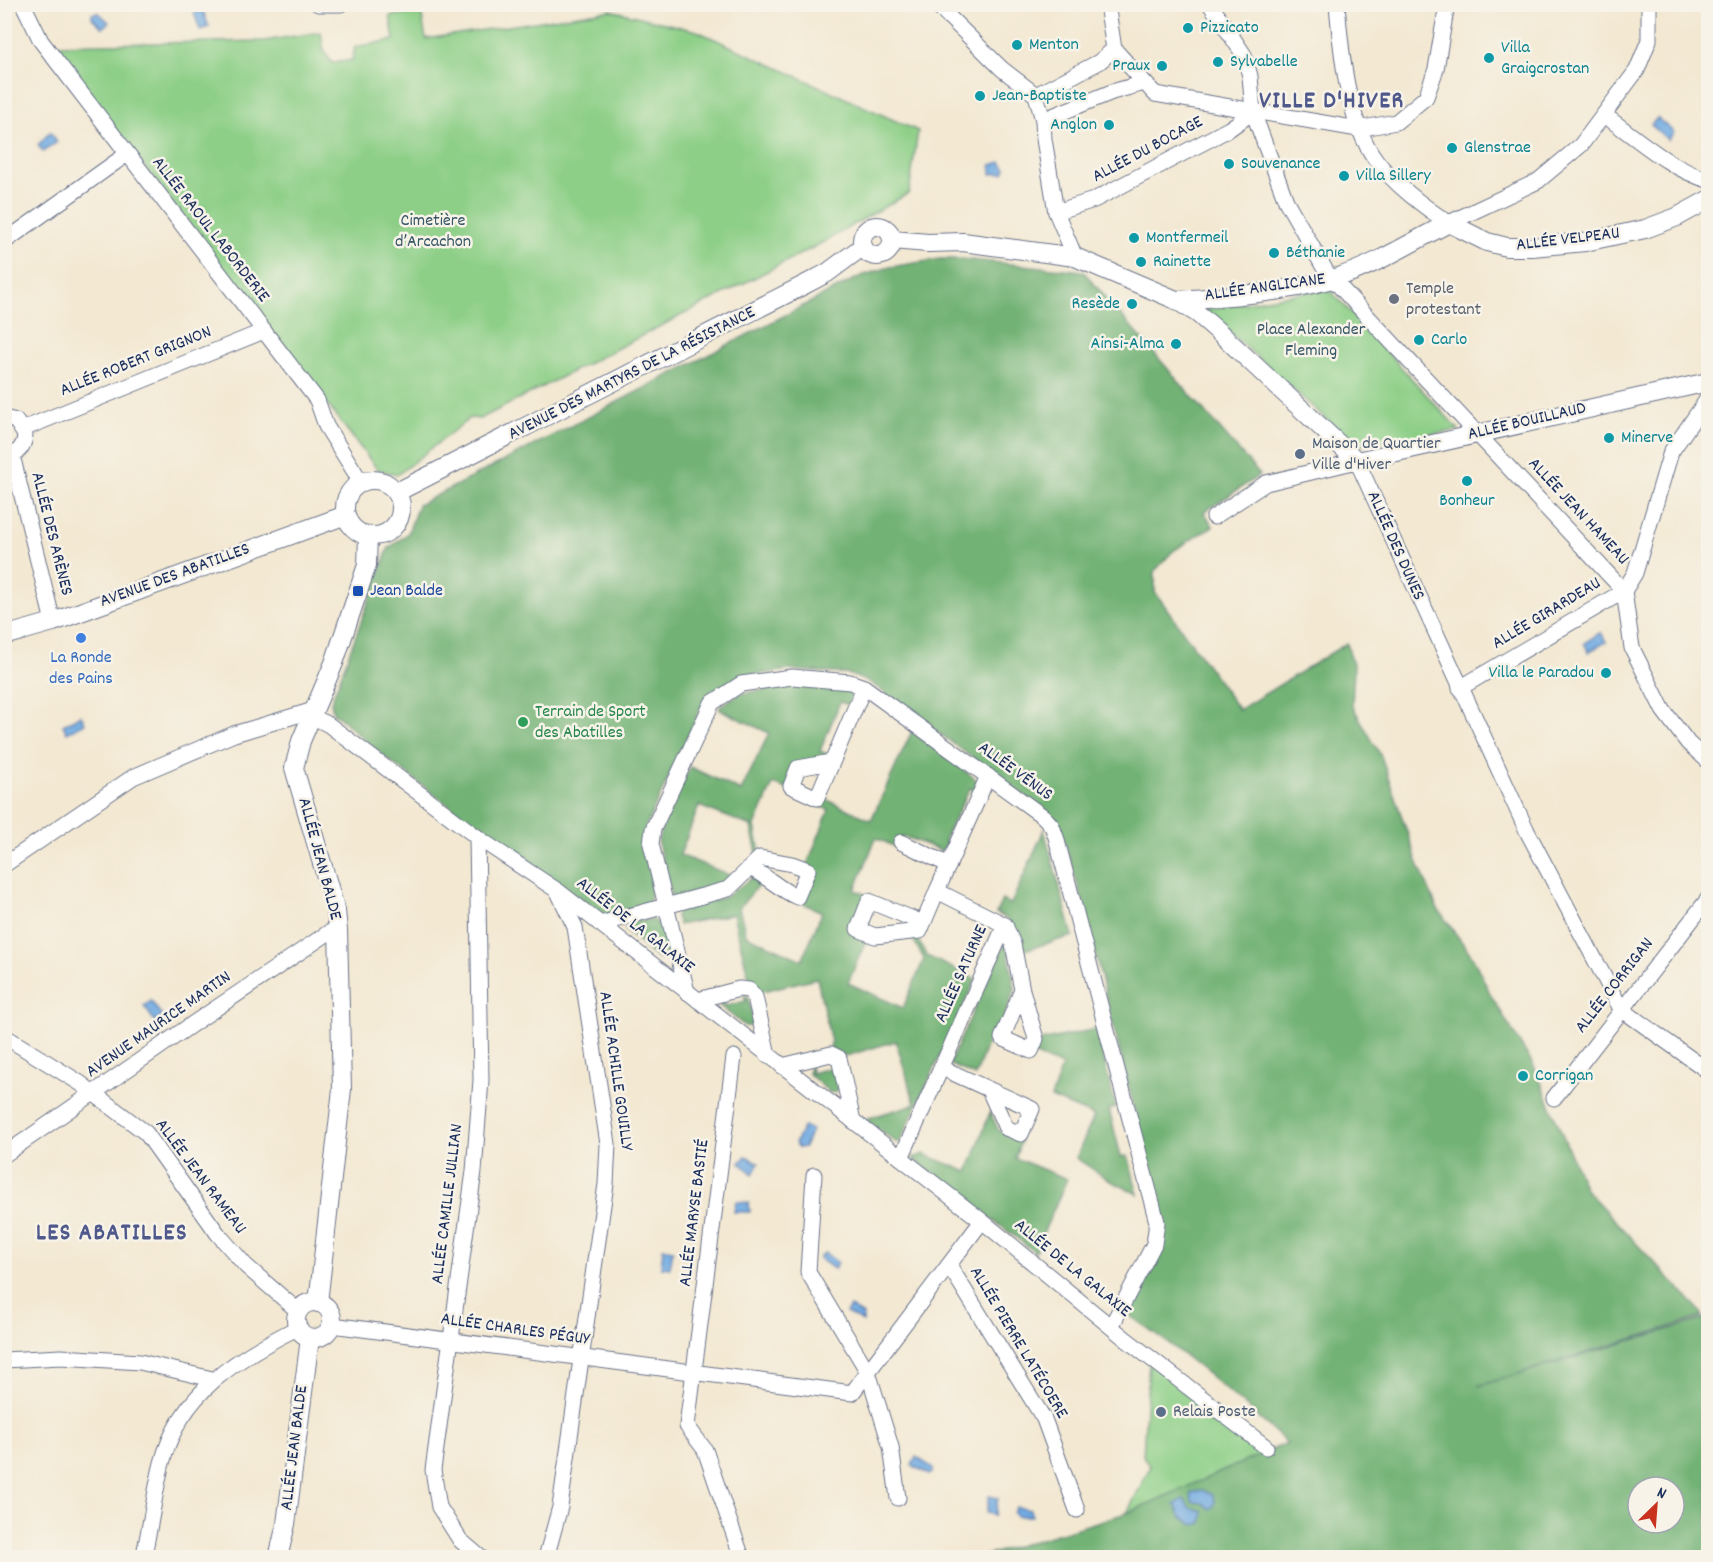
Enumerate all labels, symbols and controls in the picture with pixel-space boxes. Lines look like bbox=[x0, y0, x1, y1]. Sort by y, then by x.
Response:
place label: Pizzicato bbox=[1200, 16, 1259, 41]
marker: Pizzicato bbox=[1181, 21, 1195, 35]
place label: Menton bbox=[1029, 33, 1079, 58]
place label: Villa Graigcrostan bbox=[1501, 36, 1589, 82]
marker: Menton bbox=[1010, 38, 1024, 52]
place label: Sylvabelle bbox=[1230, 50, 1298, 75]
marker: Villa Graigcrostan bbox=[1482, 51, 1496, 65]
place label: Praux bbox=[1112, 54, 1150, 79]
marker: Sylvabelle bbox=[1211, 55, 1225, 69]
marker: Praux bbox=[1155, 59, 1169, 73]
place label: Jean-Baptiste bbox=[992, 84, 1087, 109]
district label: VILLE D'HIVER bbox=[1259, 85, 1405, 119]
marker: Jean-Baptiste bbox=[973, 89, 987, 103]
street label: ALLÉE DU BOCAGE bbox=[1088, 110, 1208, 190]
place label: Anglon bbox=[1050, 113, 1097, 138]
marker: Anglon bbox=[1102, 118, 1116, 132]
place label: Glenstrae bbox=[1464, 136, 1531, 161]
marker: Glenstrae bbox=[1445, 141, 1459, 155]
street label: ALLÉE RAOUL LABORDERIE bbox=[145, 152, 275, 308]
place label: Souvenance bbox=[1241, 152, 1320, 177]
marker: Souvenance bbox=[1222, 157, 1236, 171]
place label: Villa Sillery bbox=[1356, 164, 1431, 189]
marker: Villa Sillery bbox=[1337, 169, 1351, 183]
park label: Cimetière d’Arcachon bbox=[395, 209, 471, 255]
street label: ALLÉE VELPEAU bbox=[1515, 221, 1621, 259]
place label: Montfermeil bbox=[1146, 226, 1229, 251]
marker: Montfermeil bbox=[1127, 231, 1141, 245]
place label: Béthanie bbox=[1286, 241, 1345, 266]
marker: Béthanie bbox=[1267, 246, 1281, 260]
place label: Rainette bbox=[1153, 250, 1211, 275]
marker: Rainette bbox=[1134, 255, 1148, 269]
street label: ALLÉE ANGLICANE bbox=[1203, 267, 1327, 309]
place label: Temple protestant bbox=[1406, 277, 1482, 323]
place label: Resède bbox=[1072, 292, 1120, 317]
marker: Temple protestant bbox=[1387, 292, 1401, 306]
marker: Resède bbox=[1125, 297, 1139, 311]
street label: AVENUE DES MARTYRS DE LA RÉSISTANCE bbox=[504, 301, 760, 447]
park label: Place Alexander Fleming bbox=[1257, 318, 1366, 364]
street label: ALLÉE ROBERT GRIGNON bbox=[56, 320, 216, 404]
place label: Carlo bbox=[1431, 328, 1467, 353]
place label: Ainsi-Alma bbox=[1091, 332, 1165, 357]
marker: Carlo bbox=[1412, 333, 1426, 347]
marker: Ainsi-Alma bbox=[1169, 337, 1183, 351]
street label: ALLÉE BOUILLAUD bbox=[1465, 396, 1589, 448]
place label: Minerve bbox=[1621, 426, 1673, 451]
marker: Minerve bbox=[1602, 431, 1616, 445]
place label: Maison de Quartier Ville d'Hiver bbox=[1312, 432, 1441, 478]
marker: Maison de Quartier Ville d'Hiver bbox=[1293, 447, 1307, 461]
street label: ALLÉE JEAN HAMEAU bbox=[1522, 453, 1634, 571]
street label: ALLÉE DES ARÈNES bbox=[24, 470, 78, 598]
marker: Bonheur bbox=[1460, 474, 1474, 488]
street label: ALLÉE DES DUNES bbox=[1360, 487, 1430, 605]
place label: Bonheur bbox=[1439, 489, 1495, 514]
street label: AVENUE DES ABATILLES bbox=[97, 537, 253, 615]
street label: ALLÉE GIRARDEAU bbox=[1488, 572, 1606, 656]
place label: Jean Balde bbox=[370, 579, 443, 604]
marker: Jean Balde bbox=[351, 584, 365, 598]
marker: La Ronde des Pains bbox=[74, 631, 88, 645]
place label: La Ronde des Pains bbox=[49, 646, 113, 692]
place label: Villa le Paradou bbox=[1489, 661, 1594, 686]
marker: Villa le Paradou bbox=[1599, 666, 1613, 680]
place label: Terrain de Sport des Abatilles bbox=[535, 700, 646, 746]
marker: Terrain de Sport des Abatilles bbox=[516, 715, 530, 729]
street label: ALLÉE VÉNUS bbox=[972, 736, 1058, 808]
street label: ALLÉE JEAN BALDE bbox=[291, 795, 347, 923]
street label: ALLÉE DE LA GALAXIE bbox=[571, 872, 699, 980]
street label: ALLÉE SATURNE bbox=[929, 921, 995, 1027]
street label: ALLÉE CORRIGAN bbox=[1570, 933, 1660, 1039]
street label: AVENUE MAURICE MARTIN bbox=[81, 965, 237, 1085]
street label: ALLÉE ACHILLE GOUILLY bbox=[591, 990, 639, 1154]
place label: Corrigan bbox=[1535, 1064, 1593, 1089]
marker: Corrigan bbox=[1516, 1069, 1530, 1083]
street label: ALLÉE JEAN RAMEAU bbox=[148, 1114, 252, 1240]
street label: ALLÉE CAMILLE JULLIAN bbox=[426, 1123, 470, 1285]
street label: ALLÉE MARYSE BASTIÉ bbox=[674, 1138, 716, 1288]
street label: ALLÉE DE LA GALAXIE bbox=[1008, 1214, 1136, 1324]
district label: LES ABATILLES bbox=[36, 1217, 188, 1251]
street label: ALLÉE PIERRE LATÉCOERE bbox=[963, 1262, 1073, 1424]
street label: ALLÉE CHARLES PÉGUY bbox=[439, 1307, 592, 1353]
street label: ALLÉE JEAN BALDE bbox=[275, 1384, 315, 1512]
place label: Relais Poste bbox=[1173, 1400, 1256, 1425]
marker: Relais Poste bbox=[1154, 1405, 1168, 1419]
north arrow bbox=[1626, 1475, 1686, 1535]
text: N bbox=[1653, 1482, 1670, 1506]

